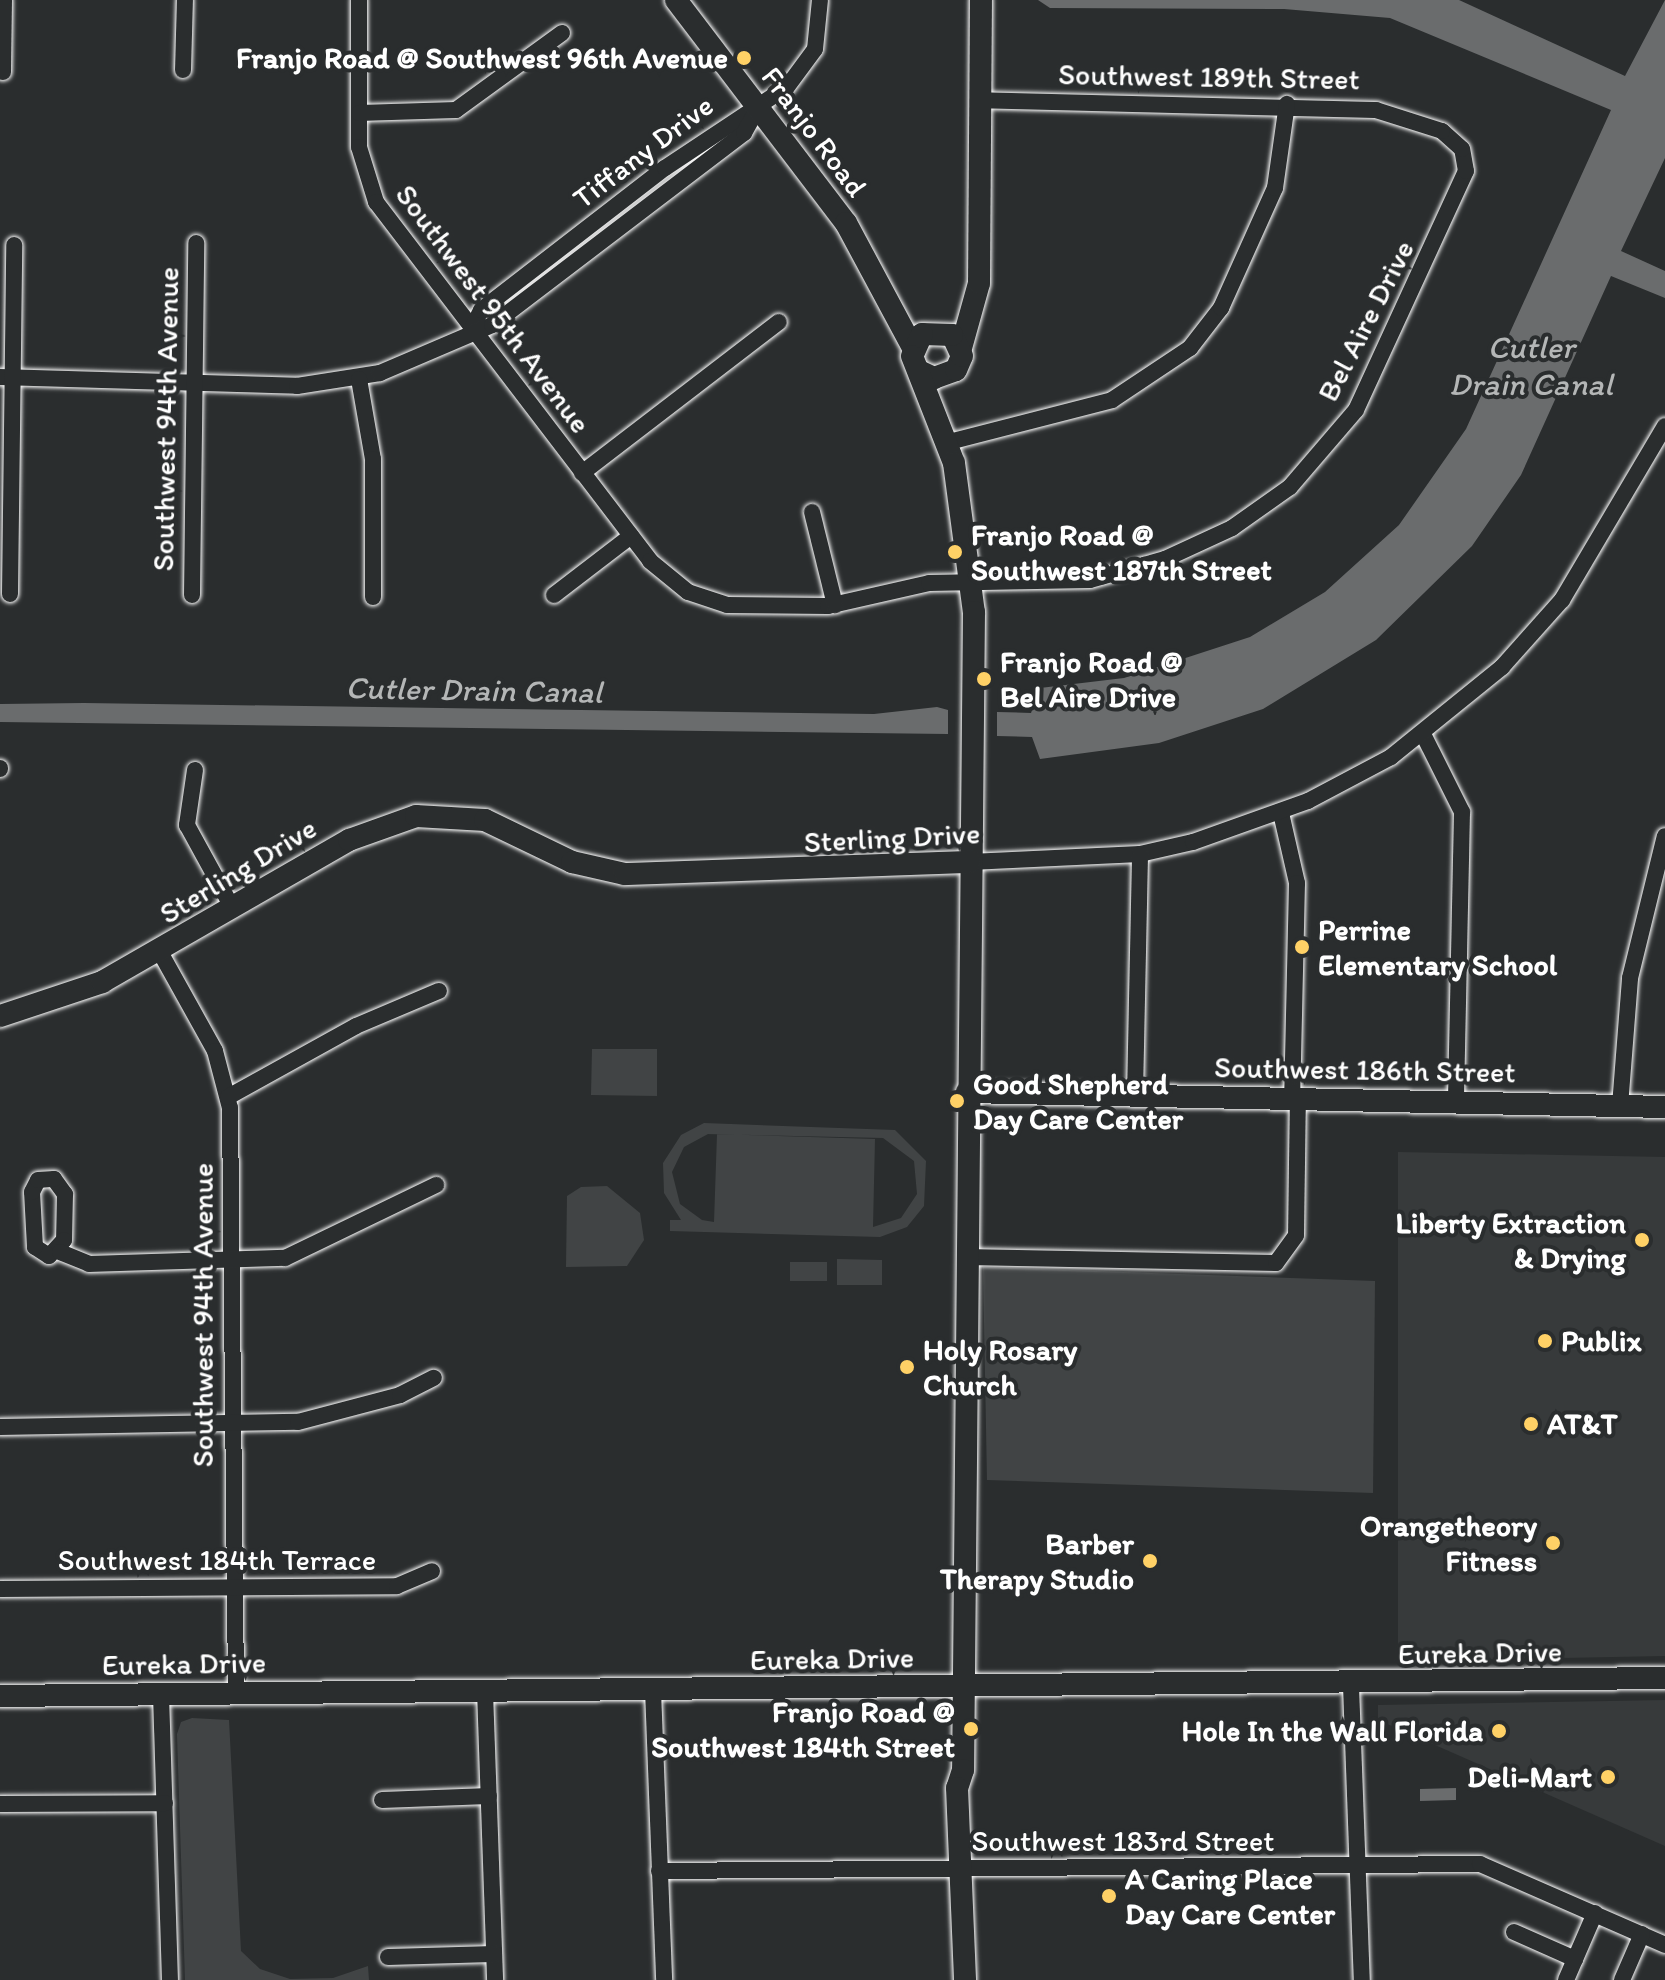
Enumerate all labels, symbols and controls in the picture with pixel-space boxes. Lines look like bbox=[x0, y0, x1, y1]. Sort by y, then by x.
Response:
place label: Franjo Road @ Southwest 96th Avenue bbox=[239, 40, 728, 76]
marker: Franjo Road @ Southwest 96th Avenue bbox=[735, 49, 753, 67]
street label: Southwest 189th Street bbox=[1059, 56, 1359, 98]
street label: Franjo Road bbox=[754, 60, 874, 204]
street label: Tiffany Drive bbox=[566, 88, 720, 216]
street label: Southwest 95th Avenue bbox=[388, 178, 598, 440]
street label: Bel Aire Drive bbox=[1310, 234, 1422, 408]
street label: Southwest 94th Avenue bbox=[145, 268, 187, 570]
water label: Cutler Drain Canal bbox=[1449, 329, 1613, 404]
place label: Franjo Road @ Southwest 187th Street bbox=[971, 517, 1270, 588]
marker: Franjo Road @ Southwest 187th Street bbox=[946, 543, 964, 561]
place label: Franjo Road @ Bel Aire Drive bbox=[1000, 644, 1182, 714]
water label: Cutler Drain Canal bbox=[345, 669, 603, 711]
marker: Franjo Road @ Bel Aire Drive bbox=[975, 670, 993, 688]
street label: Sterling Drive bbox=[153, 810, 323, 932]
street label: Sterling Drive bbox=[803, 815, 981, 861]
place label: Perrine Elementary School bbox=[1318, 912, 1557, 982]
marker: Perrine Elementary School bbox=[1293, 938, 1311, 956]
street label: Southwest 186th Street bbox=[1215, 1049, 1515, 1091]
place label: Good Shepherd Day Care Center bbox=[973, 1066, 1185, 1136]
marker: Good Shepherd Day Care Center bbox=[948, 1092, 966, 1110]
street label: Southwest 94th Avenue bbox=[185, 1164, 221, 1466]
place label: Liberty Extraction & Drying bbox=[1395, 1205, 1626, 1276]
marker: Liberty Extraction & Drying bbox=[1633, 1231, 1651, 1249]
place label: Publix bbox=[1561, 1323, 1641, 1359]
place label: Holy Rosary Church bbox=[923, 1332, 1075, 1402]
marker: Publix bbox=[1536, 1332, 1554, 1350]
marker: Holy Rosary Church bbox=[898, 1358, 916, 1376]
place label: AT&T bbox=[1547, 1406, 1617, 1442]
marker: AT&T bbox=[1522, 1415, 1540, 1433]
place label: Orangetheory Fitness bbox=[1360, 1508, 1537, 1578]
place label: Barber Therapy Studio bbox=[940, 1526, 1134, 1596]
marker: Orangetheory Fitness bbox=[1544, 1534, 1562, 1552]
street label: Southwest 184th Terrace bbox=[58, 1542, 376, 1578]
marker: Barber Therapy Studio bbox=[1141, 1552, 1159, 1570]
street label: Eureka Drive bbox=[1398, 1634, 1562, 1672]
street label: Eureka Drive bbox=[750, 1640, 914, 1678]
street label: Eureka Drive bbox=[102, 1645, 266, 1683]
place label: Franjo Road @ Southwest 184th Street bbox=[653, 1694, 955, 1764]
place label: Hole In the Wall Florida bbox=[1181, 1713, 1483, 1749]
marker: Franjo Road @ Southwest 184th Street bbox=[962, 1720, 980, 1738]
marker: Hole In the Wall Florida bbox=[1490, 1722, 1508, 1740]
place label: Deli-Mart bbox=[1467, 1759, 1592, 1795]
marker: Deli-Mart bbox=[1599, 1768, 1617, 1786]
street label: Southwest 183rd Street bbox=[972, 1823, 1274, 1859]
place label: A Caring Place Day Care Center bbox=[1125, 1861, 1337, 1932]
marker: A Caring Place Day Care Center bbox=[1100, 1887, 1118, 1905]

